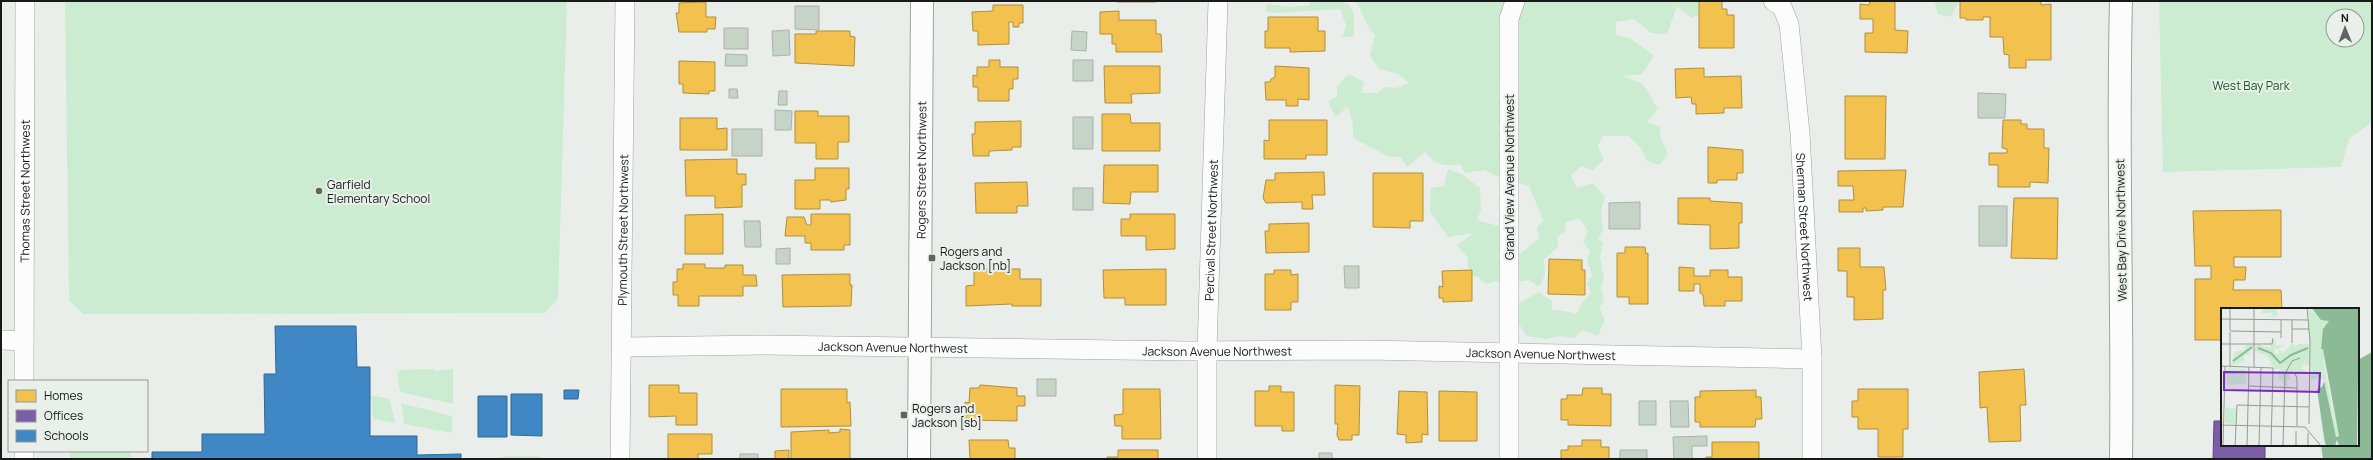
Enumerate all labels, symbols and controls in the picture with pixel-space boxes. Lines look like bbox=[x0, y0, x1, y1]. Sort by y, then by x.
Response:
north arrow bbox=[2325, 8, 2365, 48]
text: N bbox=[2341, 10, 2349, 25]
park label: West Bay Park bbox=[2212, 77, 2291, 94]
street label: Grand View Avenue Northwest bbox=[1501, 94, 1518, 260]
street label: Rogers Street Northwest bbox=[912, 101, 930, 239]
street label: Thomas Street Northwest bbox=[16, 119, 33, 263]
street label: Sherman Street Northwest bbox=[1793, 152, 1817, 302]
street label: Plymouth Street Northwest bbox=[613, 154, 632, 306]
street label: West Bay Drive Northwest bbox=[2111, 158, 2131, 301]
street label: Percival Street Northwest bbox=[1200, 159, 1222, 301]
place label: Garfield Elementary School bbox=[327, 176, 430, 207]
marker: Garfield Elementary School bbox=[314, 186, 324, 196]
place label: Rogers and Jackson [nb] bbox=[940, 243, 1011, 274]
marker: Rogers and Jackson [nb] bbox=[927, 253, 937, 263]
inset map bbox=[2221, 308, 2359, 446]
street label: Jackson Avenue Northwest bbox=[818, 337, 968, 356]
street label: Jackson Avenue Northwest bbox=[1142, 342, 1292, 360]
street label: Jackson Avenue Northwest bbox=[1466, 344, 1616, 364]
legend bbox=[8, 380, 148, 452]
text: Homes bbox=[44, 387, 83, 404]
place label: Rogers and Jackson [sb] bbox=[912, 400, 982, 431]
text: Offices bbox=[44, 407, 83, 424]
marker: Rogers and Jackson [sb] bbox=[899, 410, 909, 420]
text: Schools bbox=[44, 427, 88, 444]

